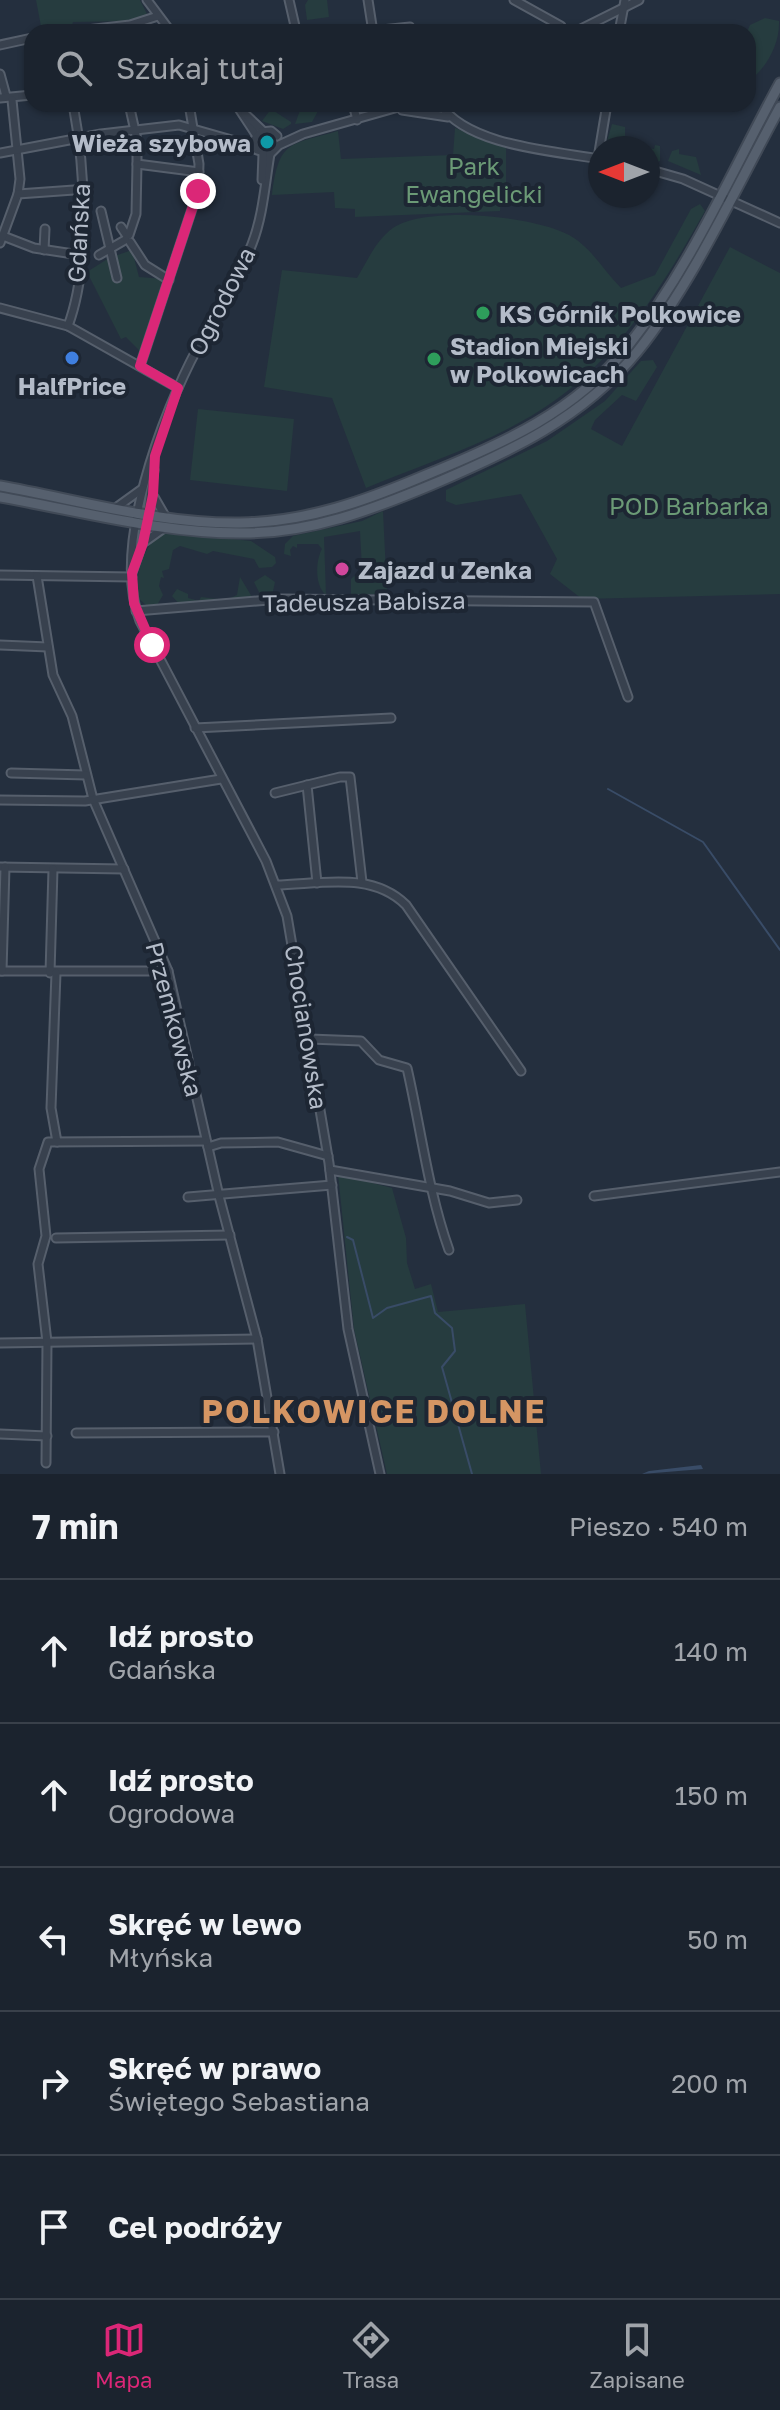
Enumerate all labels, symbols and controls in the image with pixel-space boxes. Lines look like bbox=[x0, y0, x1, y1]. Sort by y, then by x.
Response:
search box bbox=[24, 24, 756, 112]
icon: search bbox=[52, 46, 96, 90]
text: Szukaj tutaj bbox=[116, 50, 285, 86]
place label: Wieża szybowa bbox=[72, 128, 251, 157]
marker: Wieża szybowa bbox=[258, 133, 276, 151]
north arrow bbox=[588, 136, 660, 208]
park label: Park Ewangelicki bbox=[405, 151, 543, 208]
route end bbox=[180, 173, 216, 209]
street label: Gdańska bbox=[61, 183, 95, 283]
street label: Ogrodowa bbox=[181, 242, 261, 360]
place label: KS Górnik Polkowice bbox=[499, 299, 741, 328]
marker: KS Górnik Polkowice bbox=[474, 304, 492, 322]
place label: Stadion Miejski w Polkowicach bbox=[450, 331, 628, 388]
marker: HalfPrice bbox=[63, 349, 81, 367]
marker: Stadion Miejski w Polkowicach bbox=[425, 350, 443, 368]
place label: HalfPrice bbox=[18, 371, 126, 400]
park label: POD Barbarka bbox=[609, 491, 769, 520]
place label: Zajazd u Zenka bbox=[358, 555, 532, 584]
marker: Zajazd u Zenka bbox=[333, 560, 351, 578]
street label: Tadeusza Babisza bbox=[262, 585, 466, 617]
route start bbox=[134, 627, 170, 663]
street label: Przemkowska bbox=[140, 938, 210, 1100]
street label: Chocianowska bbox=[280, 942, 334, 1112]
district label: POLKOWICE DOLNE bbox=[202, 1392, 546, 1430]
text: 7 min bbox=[32, 1506, 119, 1546]
text: Pieszo · 540 m bbox=[569, 1511, 748, 1542]
text: Idź prosto bbox=[108, 1618, 254, 1654]
icon: ahead bbox=[32, 1629, 76, 1673]
text: 140 m bbox=[674, 1636, 748, 1667]
text: Gdańska bbox=[108, 1654, 216, 1685]
text: Idź prosto bbox=[108, 1762, 254, 1798]
icon: ahead bbox=[32, 1773, 76, 1817]
text: 150 m bbox=[675, 1780, 748, 1811]
text: Ogrodowa bbox=[108, 1798, 235, 1829]
text: Skręć w lewo bbox=[108, 1906, 302, 1942]
icon: left bbox=[32, 1917, 76, 1961]
text: 50 m bbox=[687, 1924, 748, 1955]
text: Młyńska bbox=[108, 1942, 213, 1973]
text: Skręć w prawo bbox=[108, 2050, 321, 2086]
icon: right bbox=[32, 2061, 76, 2105]
text: 200 m bbox=[671, 2068, 748, 2099]
text: Świętego Sebastiana bbox=[108, 2086, 370, 2117]
icon: arrive bbox=[32, 2205, 76, 2249]
text: Cel podróży bbox=[108, 2209, 282, 2245]
tab: Mapa bbox=[95, 2318, 152, 2393]
tab: Trasa bbox=[343, 2318, 399, 2393]
tab: Zapisane bbox=[589, 2318, 685, 2393]

